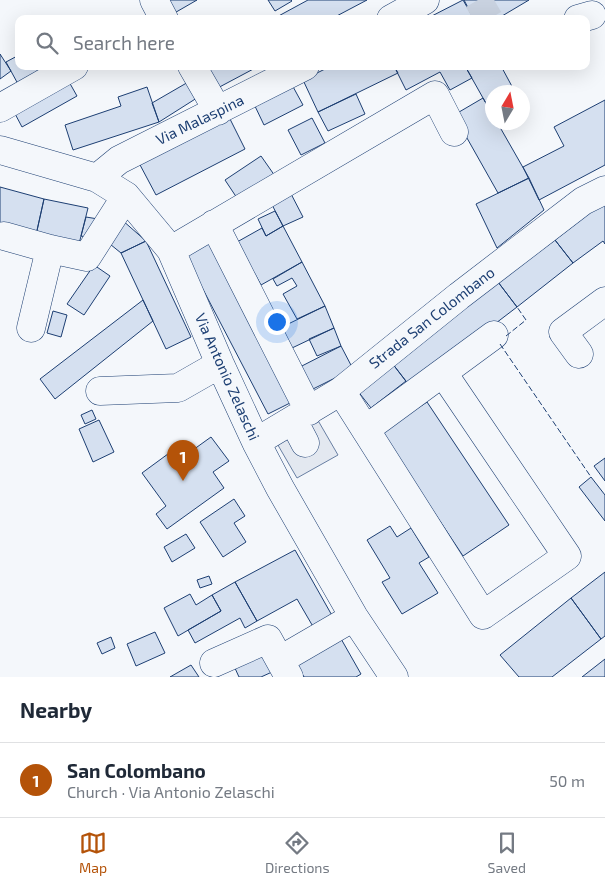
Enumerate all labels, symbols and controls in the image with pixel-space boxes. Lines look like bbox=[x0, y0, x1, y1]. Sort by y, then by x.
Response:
search box bbox=[15, 15, 590, 70]
icon: search bbox=[33, 29, 61, 57]
text: Search here bbox=[73, 31, 175, 54]
north arrow bbox=[485, 85, 530, 130]
street label: Via Malaspina bbox=[153, 90, 246, 148]
street label: Strada San Colombano bbox=[365, 263, 498, 372]
your location bbox=[264, 309, 290, 335]
street label: Via Antonio Zelaschi bbox=[192, 310, 264, 443]
pin: 1 bbox=[167, 440, 199, 481]
text: Nearby bbox=[20, 697, 92, 722]
text: San Colombano bbox=[67, 759, 206, 782]
text: 1 bbox=[33, 771, 39, 790]
text: 50 m bbox=[549, 771, 585, 790]
text: Church · Via Antonio Zelaschi bbox=[67, 782, 275, 801]
tab: Map bbox=[79, 829, 107, 876]
tab: Directions bbox=[265, 829, 330, 876]
tab: Saved bbox=[488, 829, 526, 876]

